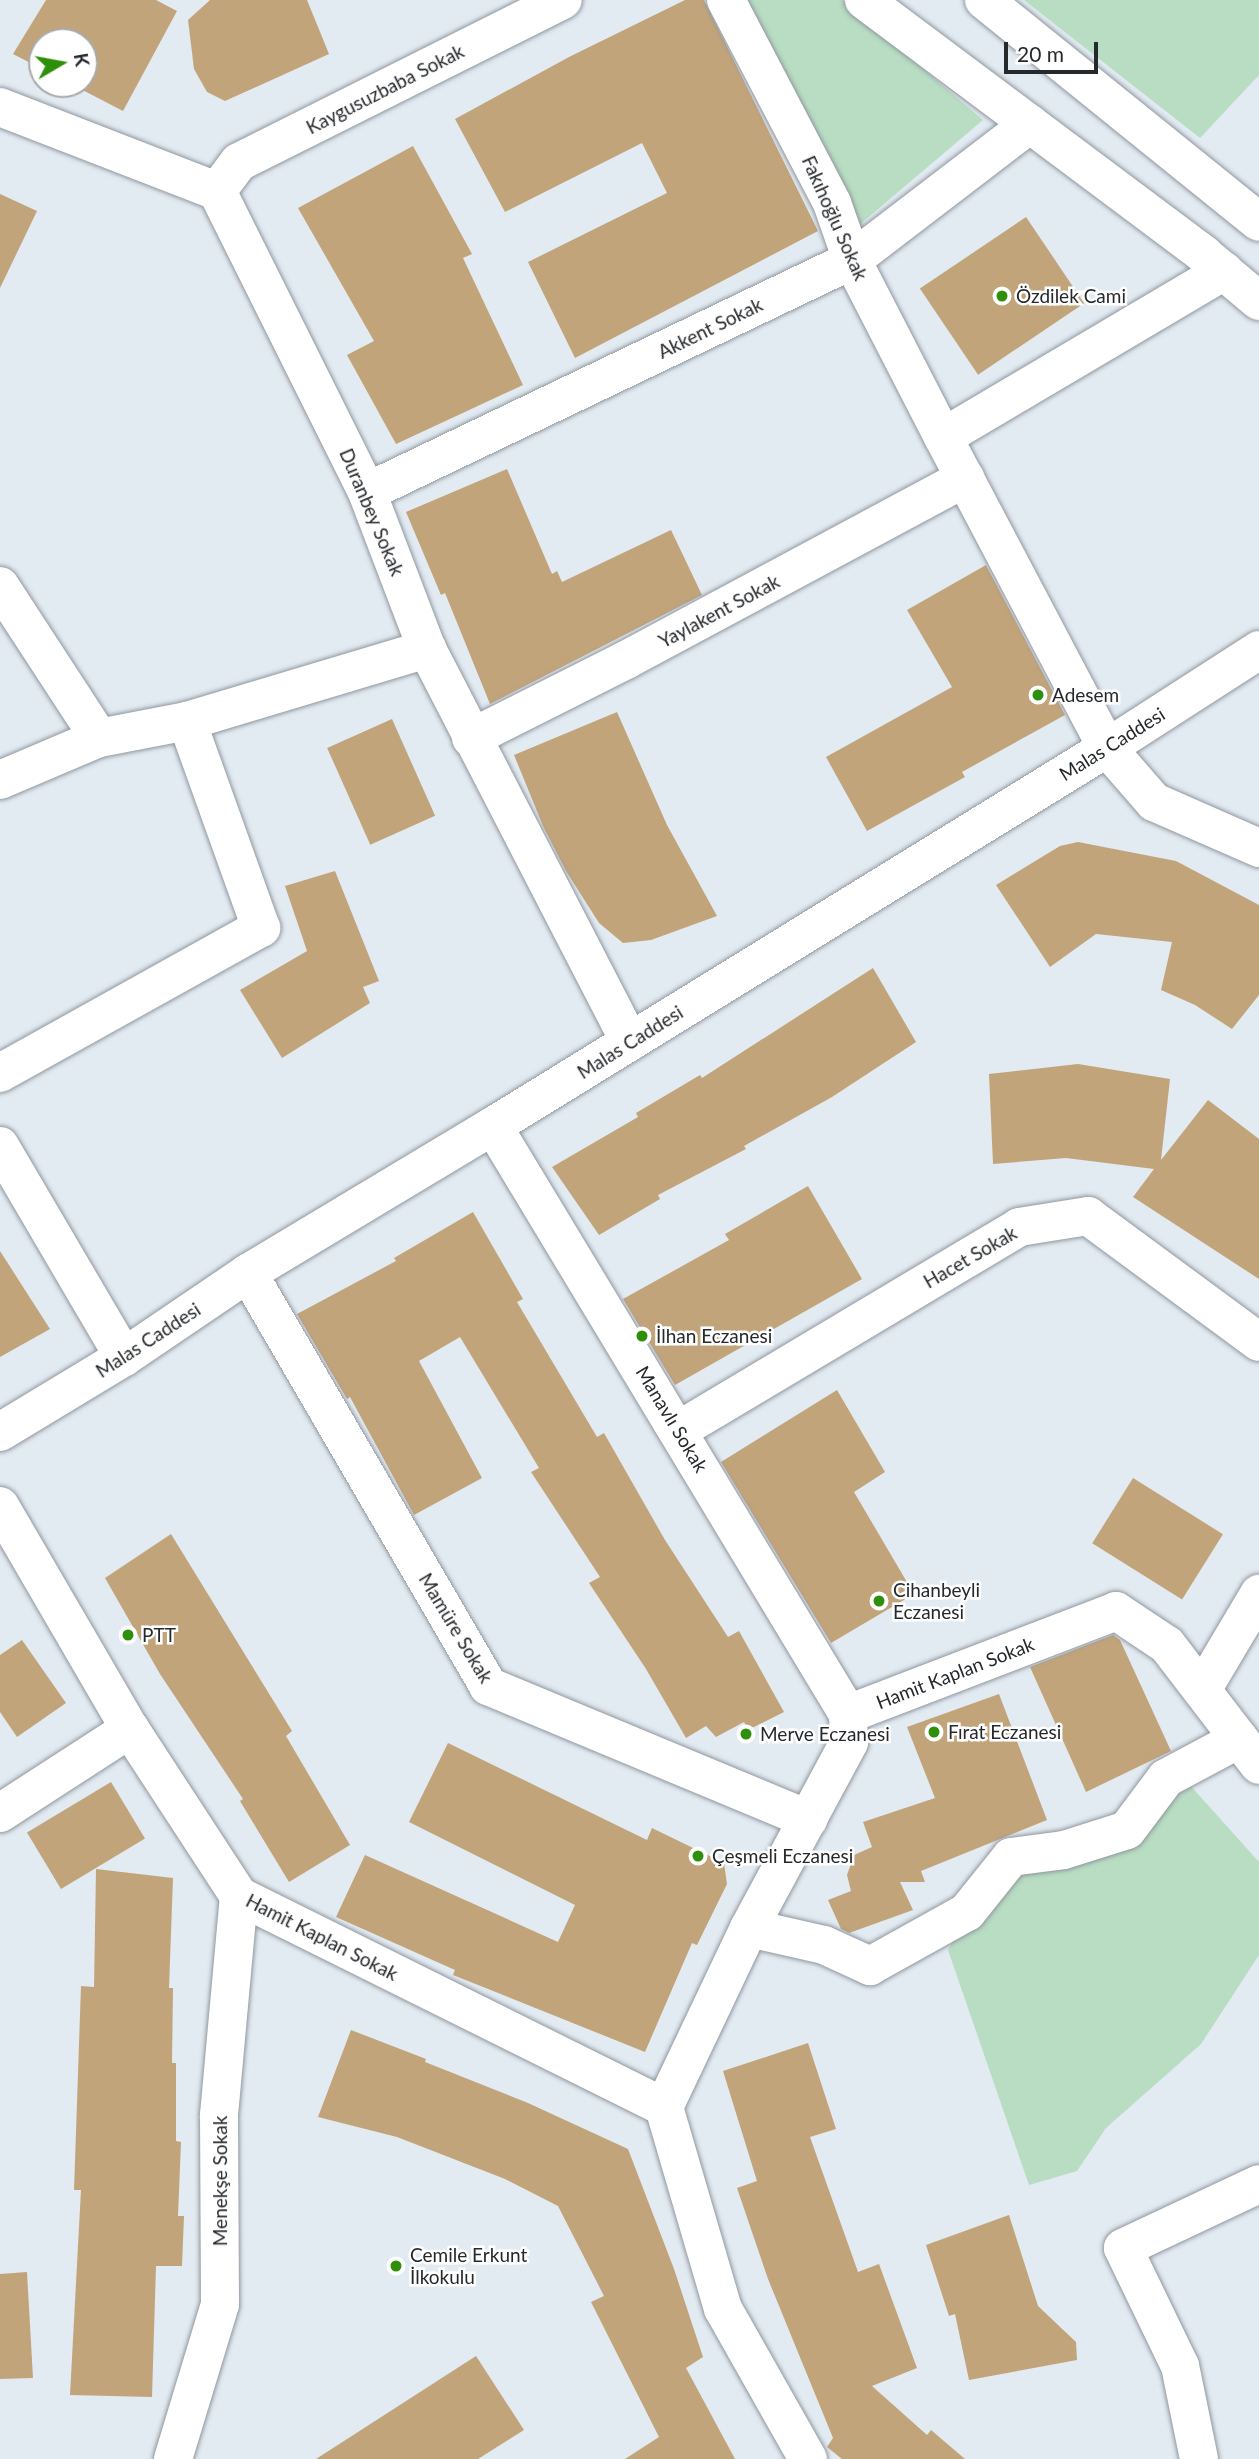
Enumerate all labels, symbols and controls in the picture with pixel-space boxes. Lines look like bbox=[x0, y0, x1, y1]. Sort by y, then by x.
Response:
north arrow bbox=[28, 28, 98, 98]
scale bar bbox=[1007, 28, 1102, 72]
street label: Kaygusuzbaba Sokak bbox=[302, 39, 468, 139]
text: 20 m bbox=[1017, 41, 1064, 66]
text: K bbox=[70, 51, 95, 68]
street label: Fakıhoğlu Sokak bbox=[797, 152, 873, 284]
place label: Özdilek Cami bbox=[1016, 285, 1126, 307]
marker: Özdilek Cami bbox=[994, 288, 1010, 304]
street label: Akkent Sokak bbox=[654, 293, 766, 363]
street label: Duranbey Sokak bbox=[335, 445, 409, 579]
street label: Yaylakent Sokak bbox=[655, 570, 783, 652]
place label: Adesem bbox=[1052, 684, 1119, 706]
marker: Adesem bbox=[1030, 687, 1046, 703]
street label: Malas Caddesi bbox=[1055, 703, 1169, 785]
street label: Malas Caddesi bbox=[573, 1001, 687, 1083]
street label: Hacet Sokak bbox=[919, 1221, 1021, 1293]
street label: Malas Caddesi bbox=[91, 1298, 205, 1382]
place label: İlhan Eczanesi bbox=[656, 1325, 772, 1347]
marker: İlhan Eczanesi bbox=[634, 1328, 650, 1344]
street label: Manavlı Sokak bbox=[631, 1362, 713, 1476]
street label: Mamüre Sokak bbox=[414, 1569, 498, 1687]
place label: Cihanbeyli Eczanesi bbox=[893, 1579, 980, 1623]
marker: Cihanbeyli Eczanesi bbox=[871, 1593, 887, 1609]
place label: PTT bbox=[142, 1624, 176, 1646]
marker: PTT bbox=[120, 1627, 136, 1643]
street label: Hamit Kaplan Sokak bbox=[873, 1632, 1037, 1714]
place label: Fırat Eczanesi bbox=[948, 1721, 1061, 1743]
place label: Merve Eczanesi bbox=[760, 1723, 890, 1745]
marker: Fırat Eczanesi bbox=[926, 1724, 942, 1740]
marker: Merve Eczanesi bbox=[738, 1726, 754, 1742]
place label: Çeşmeli Eczanesi bbox=[712, 1845, 853, 1867]
marker: Çeşmeli Eczanesi bbox=[690, 1848, 706, 1864]
street label: Hamit Kaplan Sokak bbox=[242, 1889, 402, 1985]
street label: Menekşe Sokak bbox=[209, 2116, 231, 2246]
place label: Cemile Erkunt İlkokulu bbox=[410, 2244, 527, 2288]
marker: Cemile Erkunt İlkokulu bbox=[388, 2258, 404, 2274]

